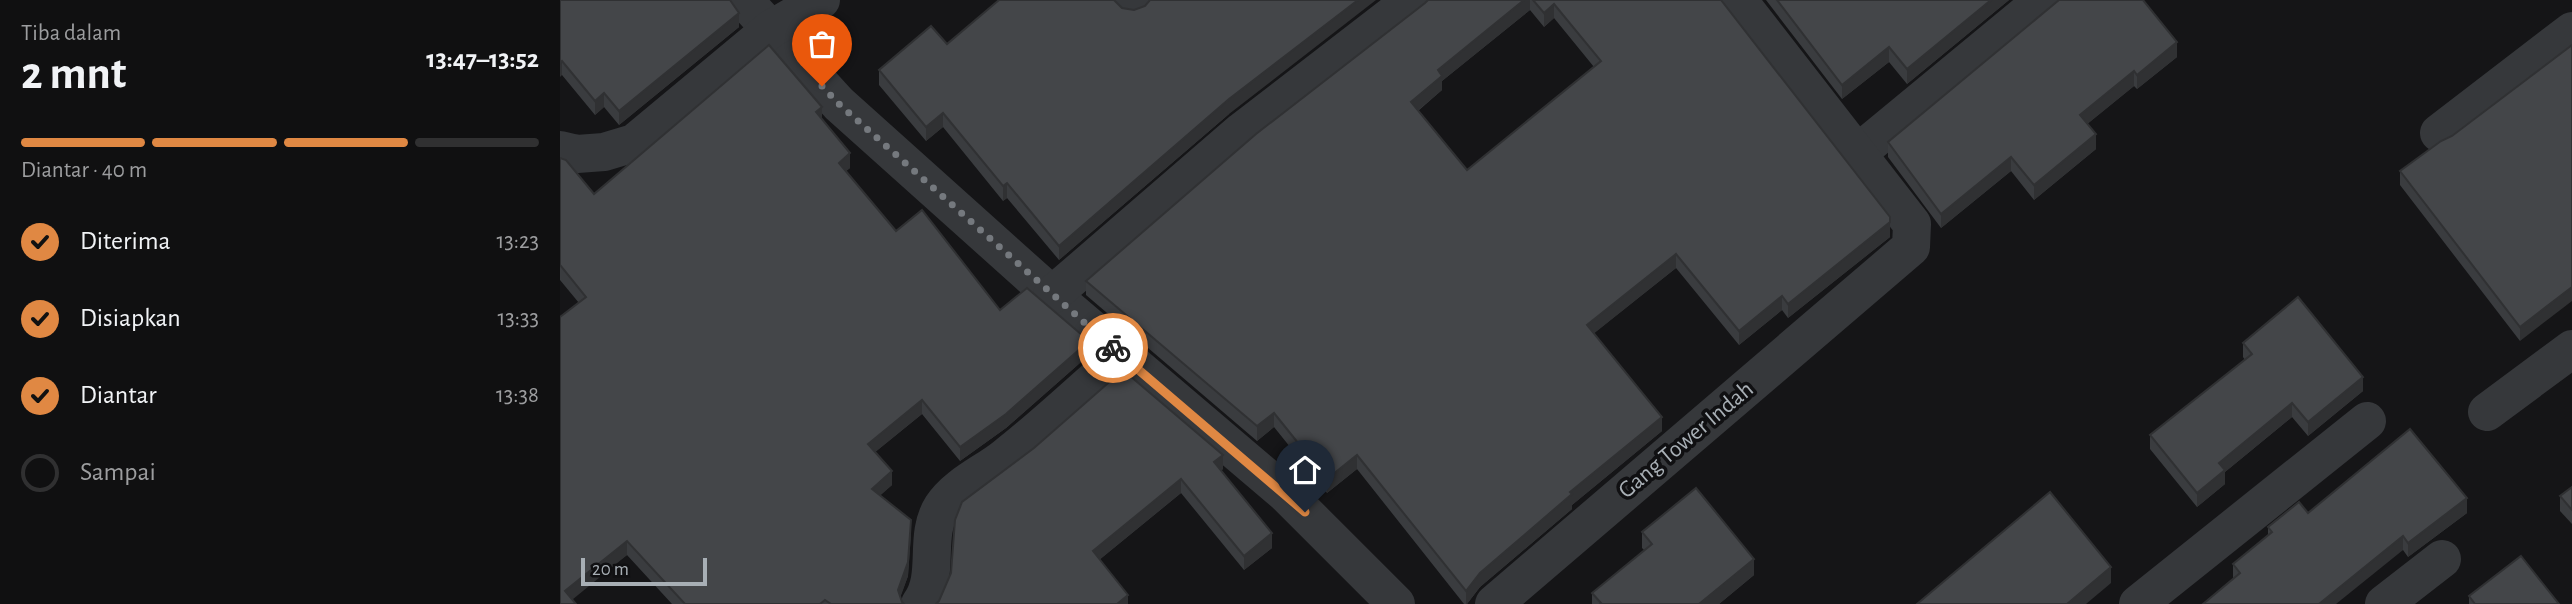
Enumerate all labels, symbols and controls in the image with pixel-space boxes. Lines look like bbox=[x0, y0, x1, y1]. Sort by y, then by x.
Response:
pin bbox=[792, 14, 852, 86]
text: Tiba dalam bbox=[21, 22, 121, 45]
icon: bag bbox=[803, 25, 841, 63]
text: 13:47–13:52 bbox=[426, 46, 539, 72]
text: 2 mnt bbox=[21, 51, 126, 97]
text: Diantar · 40 m bbox=[21, 159, 147, 182]
icon: check bbox=[21, 223, 59, 261]
text: Diterima bbox=[80, 228, 171, 254]
text: 13:23 bbox=[496, 230, 539, 253]
icon: check bbox=[21, 300, 59, 338]
text: Disiapkan bbox=[80, 305, 181, 331]
text: 13:33 bbox=[497, 307, 539, 330]
courier bbox=[1078, 313, 1148, 383]
icon: bike bbox=[1094, 329, 1132, 367]
icon: check bbox=[21, 377, 59, 415]
street label: Gang Tower Indah bbox=[1614, 377, 1758, 503]
text: Diantar bbox=[80, 382, 157, 408]
text: 13:38 bbox=[496, 384, 539, 407]
pin bbox=[1275, 440, 1335, 512]
icon: home bbox=[1286, 451, 1324, 489]
text: Sampai bbox=[80, 459, 156, 485]
scale bar bbox=[581, 555, 707, 587]
text: 20 m bbox=[592, 560, 629, 579]

